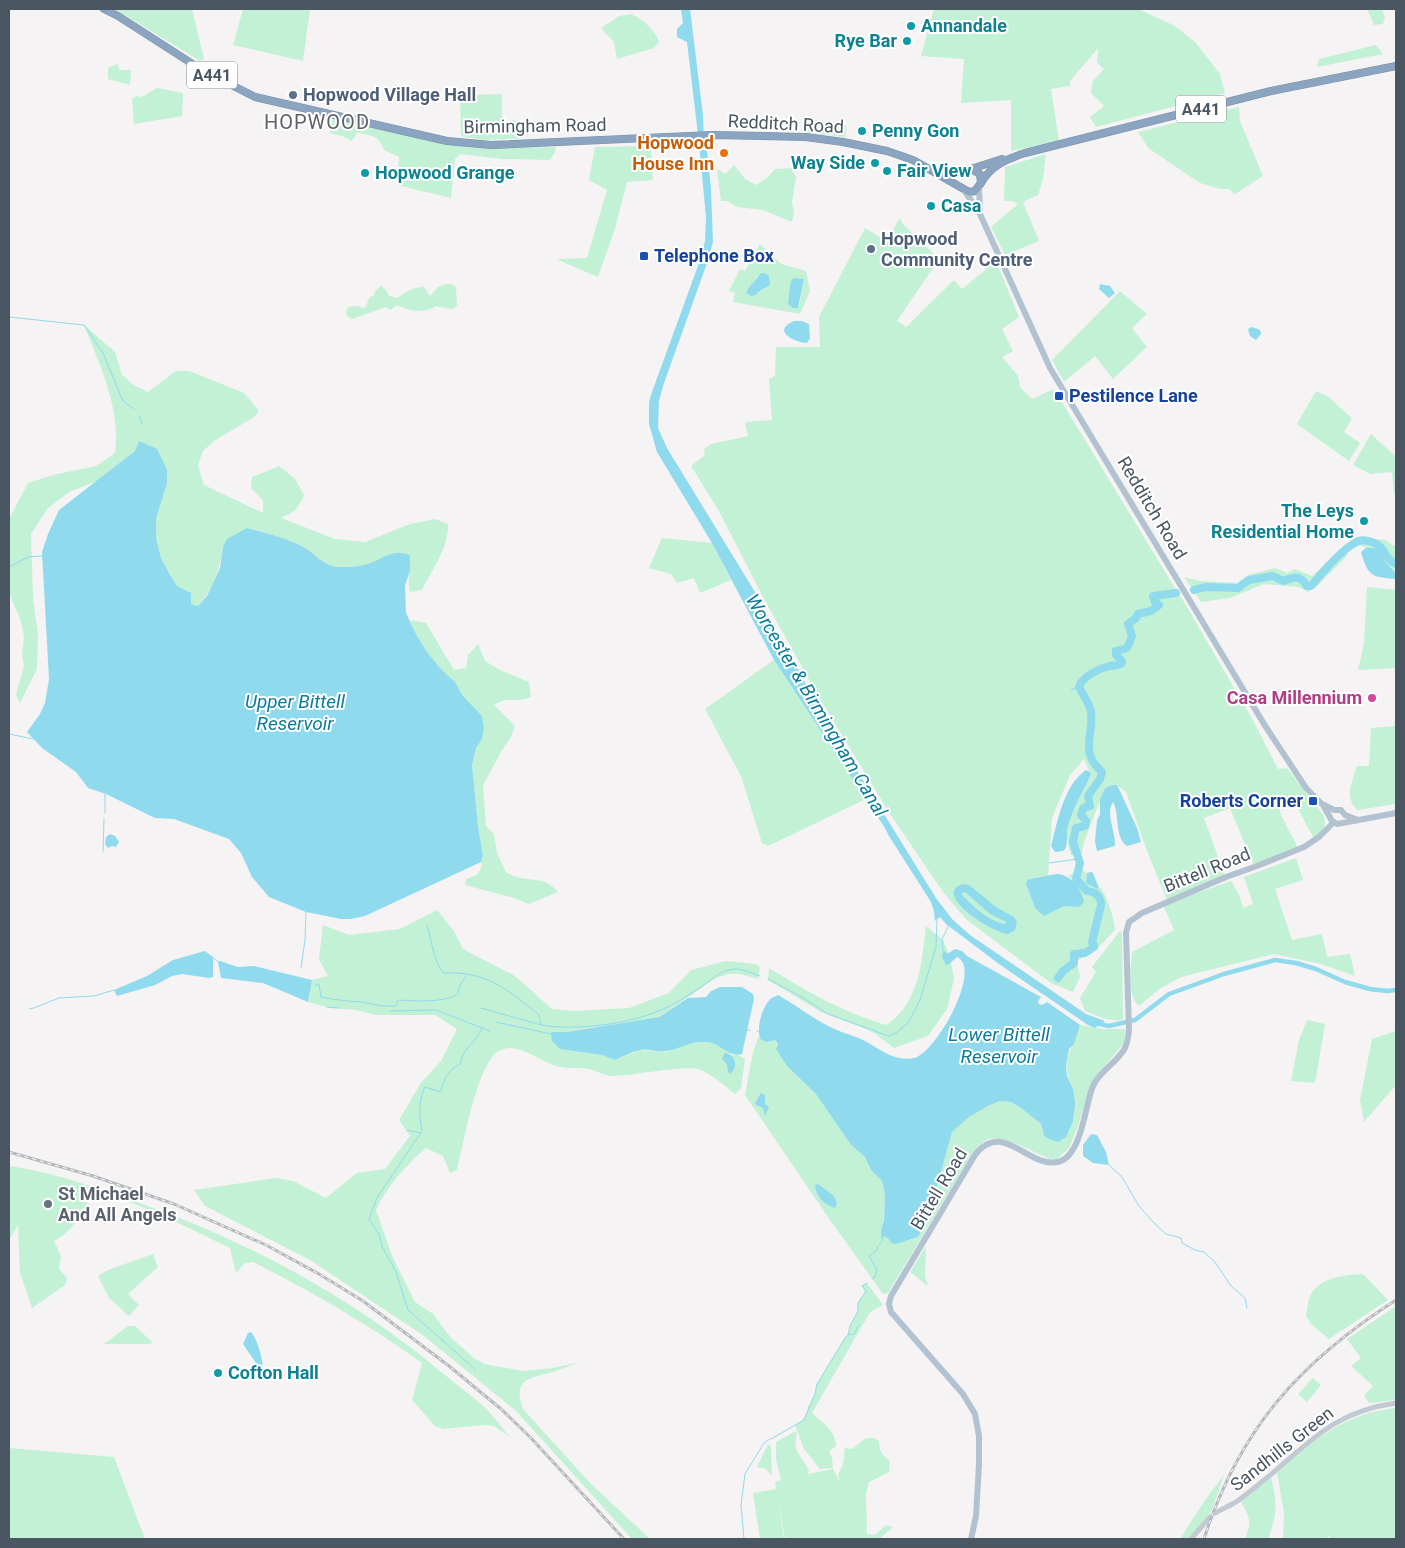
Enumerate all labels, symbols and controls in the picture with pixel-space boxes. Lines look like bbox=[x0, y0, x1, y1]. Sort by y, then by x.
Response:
place label: Annandale bbox=[921, 15, 1007, 36]
marker: Annandale bbox=[905, 20, 917, 32]
place label: Rye Bar bbox=[835, 30, 897, 51]
marker: Rye Bar bbox=[901, 35, 913, 47]
road number: A441 bbox=[187, 62, 237, 88]
place label: Hopwood Village Hall bbox=[303, 84, 476, 105]
marker: Hopwood Village Hall bbox=[287, 89, 299, 101]
road number: A441 bbox=[1176, 96, 1226, 122]
district label: HOPWOOD bbox=[264, 110, 370, 134]
street label: Redditch Road bbox=[727, 110, 845, 137]
street label: Birmingham Road bbox=[463, 114, 607, 137]
place label: Penny Gon bbox=[872, 120, 959, 141]
marker: Penny Gon bbox=[856, 125, 868, 137]
place label: Hopwood House Inn bbox=[632, 132, 714, 174]
marker: Hopwood House Inn bbox=[718, 147, 730, 159]
place label: Way Side bbox=[791, 152, 865, 173]
marker: Way Side bbox=[869, 157, 881, 169]
place label: Fair View bbox=[897, 160, 972, 181]
place label: Hopwood Grange bbox=[375, 162, 515, 183]
marker: Fair View bbox=[881, 165, 893, 177]
marker: Hopwood Grange bbox=[359, 167, 371, 179]
place label: Casa bbox=[941, 195, 982, 216]
marker: Casa bbox=[925, 200, 937, 212]
place label: Hopwood Community Centre bbox=[881, 228, 1033, 270]
marker: Hopwood Community Centre bbox=[865, 243, 877, 255]
place label: Telephone Box bbox=[654, 245, 775, 266]
marker: Telephone Box bbox=[638, 250, 650, 262]
place label: Pestilence Lane bbox=[1069, 385, 1198, 406]
marker: Pestilence Lane bbox=[1053, 390, 1065, 402]
street label: Redditch Road bbox=[1113, 452, 1191, 563]
place label: The Leys Residential Home bbox=[1211, 500, 1354, 542]
marker: The Leys Residential Home bbox=[1358, 515, 1370, 527]
water label: Worcester & Birmingham Canal bbox=[741, 590, 892, 821]
place label: Casa Millennium bbox=[1227, 687, 1362, 708]
water label: Upper Bittell Reservoir bbox=[245, 690, 346, 735]
marker: Casa Millennium bbox=[1366, 692, 1378, 704]
place label: Roberts Corner bbox=[1180, 790, 1303, 811]
marker: Roberts Corner bbox=[1307, 795, 1319, 807]
street label: Bittell Road bbox=[1160, 843, 1253, 896]
water label: Lower Bittell Reservoir bbox=[948, 1023, 1050, 1068]
street label: Bittell Road bbox=[906, 1144, 971, 1233]
place label: St Michael And All Angels bbox=[58, 1183, 177, 1225]
marker: St Michael And All Angels bbox=[42, 1198, 54, 1210]
place label: Cofton Hall bbox=[228, 1362, 319, 1383]
marker: Cofton Hall bbox=[212, 1367, 224, 1379]
street label: Sandhills Green bbox=[1226, 1402, 1337, 1495]

